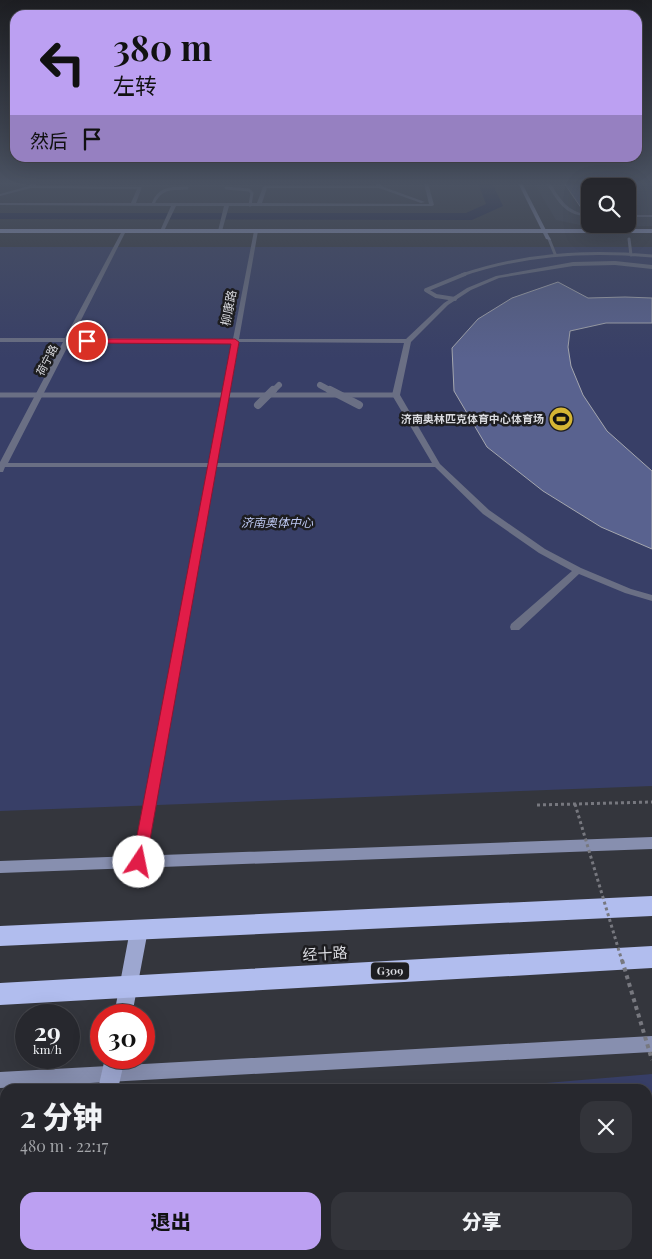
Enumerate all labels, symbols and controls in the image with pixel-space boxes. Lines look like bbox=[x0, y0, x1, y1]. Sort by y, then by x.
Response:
text: 380 m bbox=[113, 23, 212, 70]
icon: left bbox=[30, 30, 95, 95]
text: 左转 bbox=[113, 70, 157, 100]
icon: arrive bbox=[78, 125, 106, 153]
text: 然后 bbox=[30, 127, 68, 153]
map controls bbox=[581, 178, 636, 233]
button: search bbox=[581, 178, 636, 233]
street label: 柳康路 bbox=[217, 289, 239, 327]
pin bbox=[66, 320, 108, 362]
icon: arrive bbox=[73, 327, 101, 355]
street label: 荷宁路 bbox=[32, 342, 61, 378]
sports icon: 济南奥林匹克体育中心体育场 bbox=[548, 406, 574, 432]
place label: 济南奥林匹克体育中心体育场 bbox=[401, 411, 544, 426]
park label: 济南奥体中心 bbox=[241, 514, 314, 530]
position arrow bbox=[112, 835, 164, 887]
street label: 经十路 bbox=[302, 942, 348, 964]
road number: G309 bbox=[371, 962, 409, 979]
speed limit sign: 30 bbox=[90, 1004, 155, 1069]
text: 29 bbox=[34, 1014, 61, 1047]
text: km/h bbox=[33, 1041, 62, 1057]
text: 2 分钟 bbox=[20, 1096, 103, 1136]
button: close bbox=[580, 1101, 632, 1153]
text: 480 m · 22:17 bbox=[20, 1135, 108, 1156]
button: 退出 bbox=[20, 1192, 321, 1250]
button: 分享 bbox=[331, 1192, 632, 1250]

